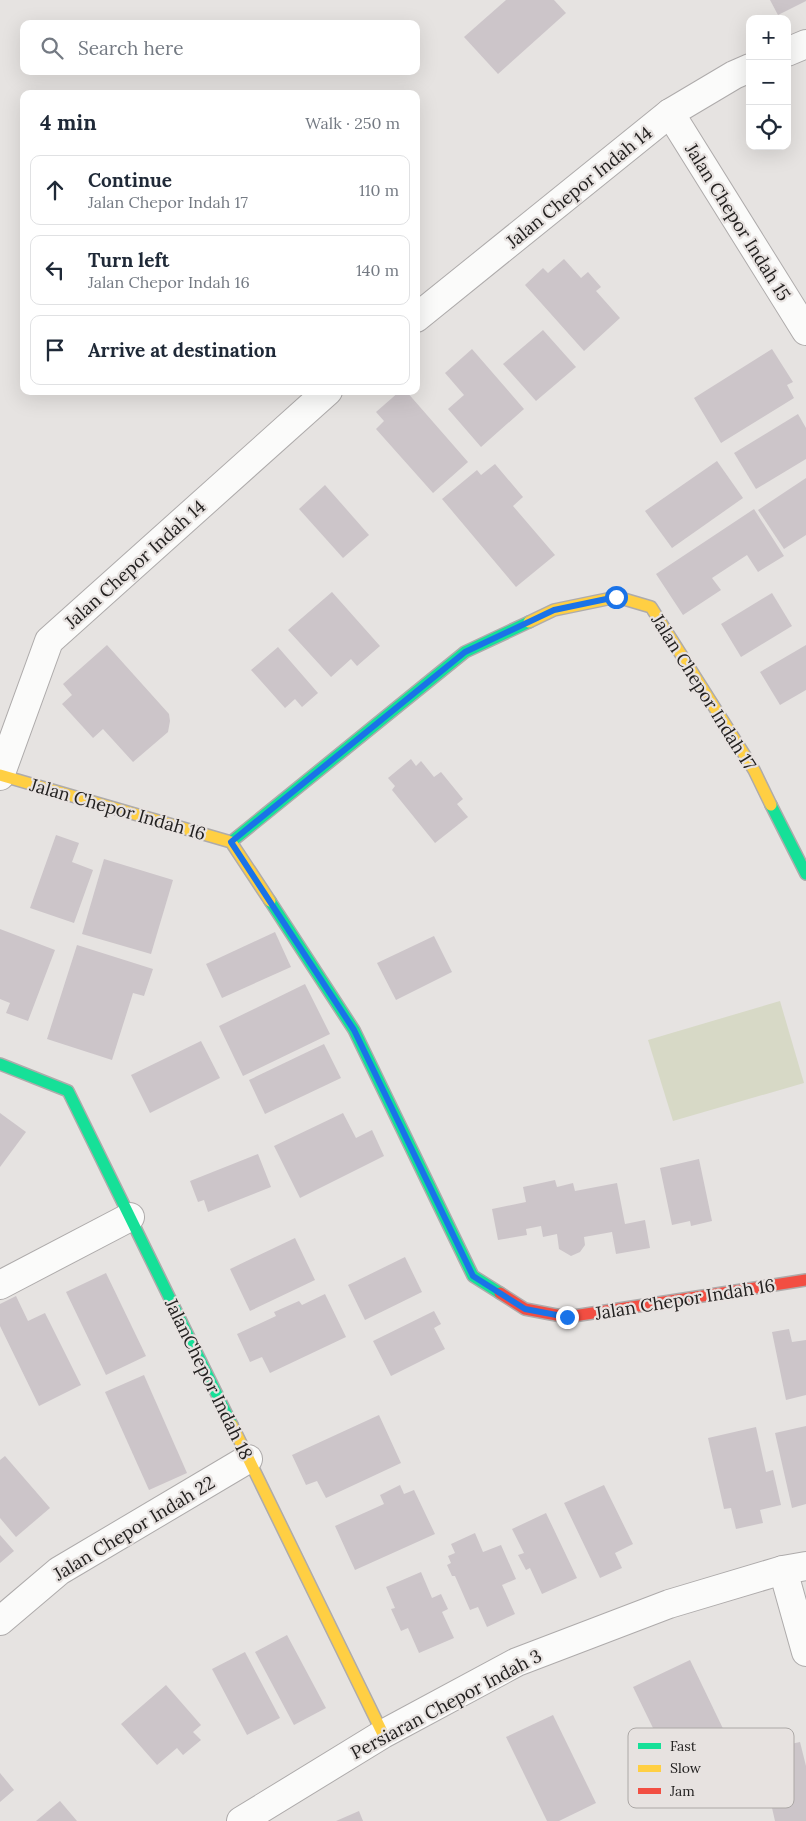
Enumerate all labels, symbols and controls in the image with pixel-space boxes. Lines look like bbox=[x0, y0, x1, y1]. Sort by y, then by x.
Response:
map controls bbox=[746, 15, 791, 150]
button: + bbox=[746, 15, 791, 60]
search box bbox=[20, 20, 420, 75]
icon: search bbox=[38, 34, 66, 62]
text: Search here bbox=[78, 36, 184, 60]
button: − bbox=[746, 60, 791, 105]
button: locate bbox=[746, 105, 791, 150]
text: 4 min bbox=[40, 109, 97, 136]
text: Walk · 250 m bbox=[305, 113, 400, 133]
street label: Jalan Chepor Indah 14 bbox=[501, 121, 657, 254]
street label: Jalan Chepor Indah 15 bbox=[680, 138, 796, 305]
text: Continue bbox=[88, 168, 172, 192]
icon: ahead bbox=[41, 176, 69, 204]
text: 110 m bbox=[359, 180, 399, 200]
text: Jalan Chepor Indah 17 bbox=[88, 192, 248, 212]
text: Turn left bbox=[88, 248, 169, 272]
icon: left bbox=[41, 256, 69, 284]
text: 140 m bbox=[356, 260, 399, 280]
text: Jalan Chepor Indah 16 bbox=[88, 272, 250, 292]
icon: arrive bbox=[41, 336, 69, 364]
text: Arrive at destination bbox=[88, 338, 277, 362]
street label: Jalan Chepor Indah 14 bbox=[59, 495, 210, 634]
route start bbox=[605, 586, 628, 609]
street label: Jalan Chepor Indah 17 bbox=[646, 609, 761, 774]
street label: Jalan Chepor Indah 16 bbox=[26, 773, 209, 845]
street label: Jalan Chepor Indah 16 bbox=[592, 1273, 777, 1325]
street label: JalanChepor Indah 18 bbox=[160, 1294, 258, 1463]
route end bbox=[556, 1306, 579, 1329]
street label: Jalan Chepor Indah 22 bbox=[48, 1471, 219, 1586]
street label: Persiaran Chepor Indah 3 bbox=[347, 1644, 545, 1764]
legend bbox=[628, 1728, 794, 1808]
text: Fast bbox=[670, 1737, 697, 1755]
text: Slow bbox=[670, 1759, 702, 1777]
text: Jam bbox=[669, 1782, 695, 1800]

